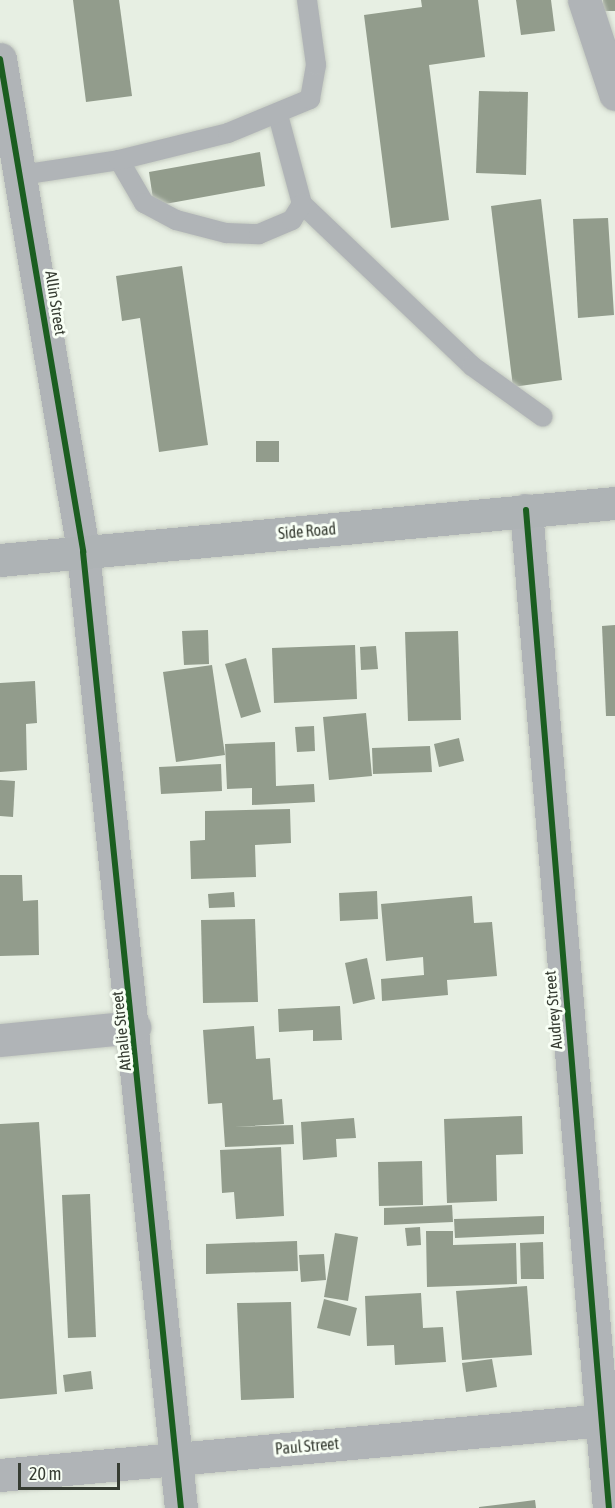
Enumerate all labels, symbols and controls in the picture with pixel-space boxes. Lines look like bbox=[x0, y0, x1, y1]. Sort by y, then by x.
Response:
street label: Allin Street bbox=[41, 269, 71, 337]
street label: Side Road bbox=[277, 519, 337, 543]
street label: Audrey Street bbox=[540, 970, 566, 1050]
street label: Athalie Street bbox=[107, 990, 135, 1072]
street label: Paul Street bbox=[274, 1434, 340, 1458]
scale bar bbox=[21, 1451, 123, 1489]
text: 20 m bbox=[29, 1463, 61, 1484]

